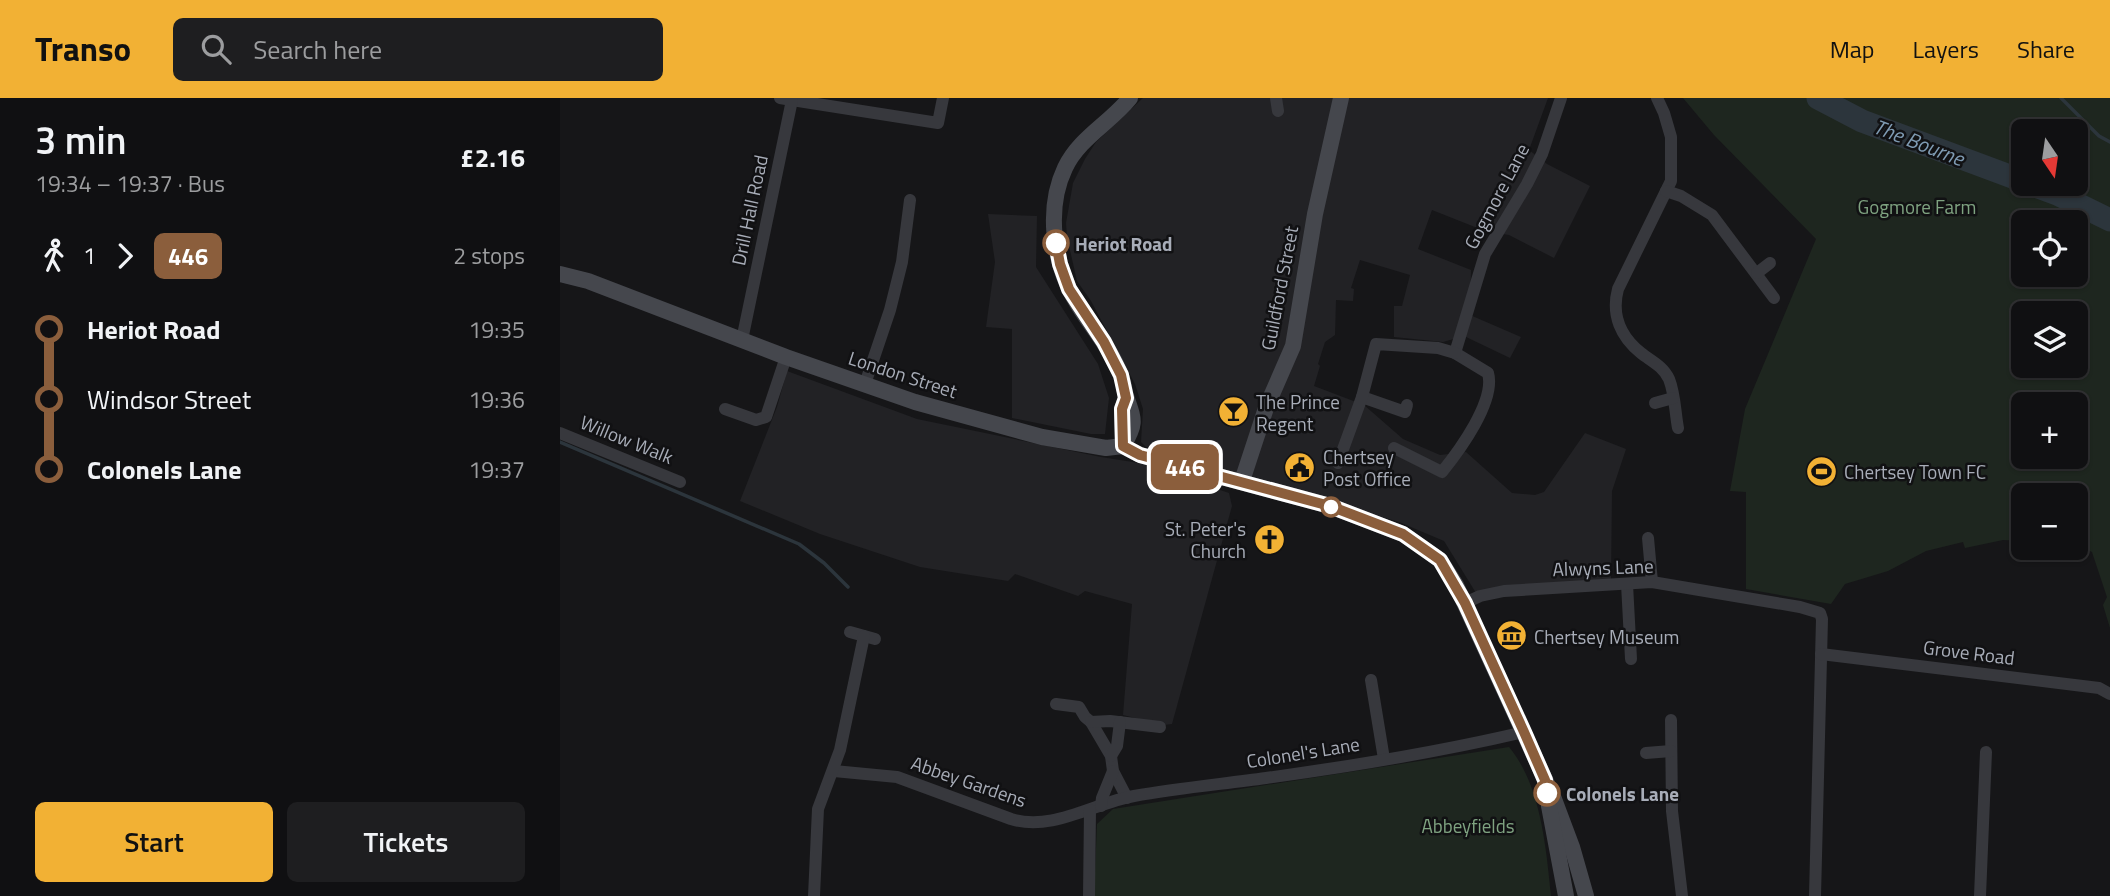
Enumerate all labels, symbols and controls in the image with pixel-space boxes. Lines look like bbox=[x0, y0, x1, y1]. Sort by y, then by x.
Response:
search box bbox=[173, 18, 663, 81]
text: Transo bbox=[35, 24, 131, 74]
icon: search bbox=[197, 30, 235, 68]
text: Search here bbox=[253, 30, 382, 69]
text: Map bbox=[1830, 31, 1875, 67]
text: Layers bbox=[1913, 31, 1979, 67]
text: Share bbox=[2017, 31, 2075, 67]
water label: The Bourne bbox=[1869, 110, 1970, 174]
text: 3 min bbox=[35, 111, 126, 169]
north arrow bbox=[2011, 119, 2088, 196]
map controls bbox=[2011, 119, 2088, 560]
text: £2.16 bbox=[460, 138, 525, 177]
street label: Gogmore Lane bbox=[1456, 138, 1536, 254]
street label: Drill Hall Road bbox=[723, 152, 775, 268]
text: 19:34 – 19:37 · Bus bbox=[35, 166, 225, 201]
park label: Gogmore Farm bbox=[1858, 192, 1976, 221]
button: locate bbox=[2011, 210, 2088, 287]
street label: Guildford Street bbox=[1253, 223, 1305, 353]
place label: Heriot Road bbox=[1075, 229, 1173, 258]
marker: Heriot Road bbox=[1043, 230, 1069, 256]
icon: walk bbox=[35, 237, 73, 275]
icon: forward bbox=[106, 237, 144, 275]
text: 1 bbox=[83, 238, 96, 273]
text: 446 bbox=[168, 238, 208, 274]
text: 2 stops bbox=[453, 238, 525, 273]
button: layers bbox=[2011, 301, 2088, 378]
text: Heriot Road bbox=[87, 310, 220, 349]
text: 19:35 bbox=[468, 312, 525, 347]
street label: London Street bbox=[845, 343, 961, 405]
text: Windsor Street bbox=[87, 380, 251, 419]
text: 19:36 bbox=[468, 382, 525, 417]
place label: The Prince Regent bbox=[1256, 387, 1340, 438]
button: + bbox=[2011, 392, 2088, 469]
bar icon: The Prince Regent bbox=[1216, 395, 1250, 429]
street label: Willow Walk bbox=[576, 407, 678, 471]
place label: Chertsey Post Office bbox=[1323, 442, 1411, 493]
line badge: 446 bbox=[1145, 444, 1225, 490]
text: 446 bbox=[1165, 449, 1205, 485]
text: Colonels Lane bbox=[87, 450, 241, 489]
public building icon: Chertsey Post Office bbox=[1283, 450, 1317, 484]
text: 19:37 bbox=[468, 452, 525, 487]
sports icon: Chertsey Town FC bbox=[1804, 454, 1838, 488]
place label: Chertsey Town FC bbox=[1844, 457, 1986, 486]
button: − bbox=[2011, 483, 2088, 560]
unlabelled marker bbox=[1321, 497, 1341, 517]
place label: St. Peter's Church bbox=[1165, 514, 1246, 565]
church icon: St. Peter's Church bbox=[1252, 522, 1286, 556]
street label: Alwyns Lane bbox=[1552, 551, 1654, 583]
museum icon: Chertsey Museum bbox=[1494, 619, 1528, 653]
place label: Chertsey Museum bbox=[1534, 622, 1679, 651]
street label: Grove Road bbox=[1922, 632, 2016, 672]
street label: Colonel's Lane bbox=[1244, 729, 1362, 775]
street label: Abbey Gardens bbox=[907, 748, 1031, 814]
place label: Colonels Lane bbox=[1566, 779, 1679, 808]
marker: Colonels Lane bbox=[1534, 780, 1560, 806]
button: Start bbox=[35, 802, 273, 882]
button: Tickets bbox=[287, 802, 525, 882]
park label: Abbeyfields bbox=[1421, 811, 1515, 840]

